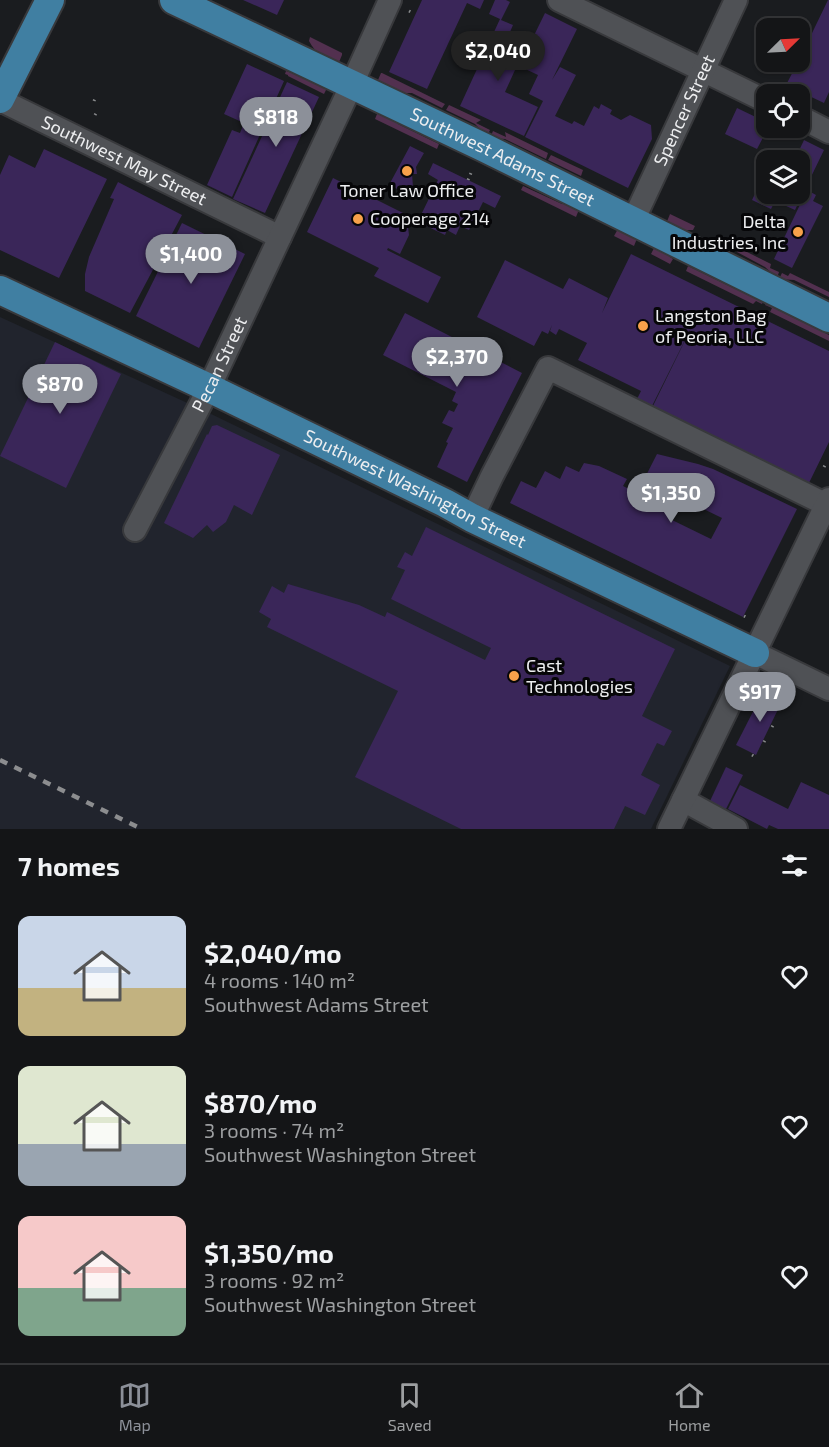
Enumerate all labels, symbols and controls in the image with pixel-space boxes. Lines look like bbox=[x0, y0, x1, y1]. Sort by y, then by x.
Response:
north arrow bbox=[756, 18, 810, 72]
map controls bbox=[756, 18, 810, 204]
pin: $2,040 bbox=[449, 31, 547, 82]
text: $2,040 bbox=[465, 38, 531, 62]
street label: Spencer Street bbox=[648, 51, 719, 169]
button: locate bbox=[756, 84, 810, 138]
pin: $818 bbox=[240, 97, 312, 148]
street label: Southwest Adams Street bbox=[407, 102, 599, 211]
text: $818 bbox=[253, 104, 299, 128]
street label: Southwest May Street bbox=[38, 110, 211, 210]
button: layers bbox=[756, 150, 810, 204]
marker: Toner Law Office bbox=[400, 164, 414, 178]
place label: Toner Law Office bbox=[340, 179, 474, 201]
place label: Cooperage 214 bbox=[370, 207, 490, 229]
place label: Delta Industries, Inc bbox=[672, 210, 786, 253]
marker: Cooperage 214 bbox=[351, 212, 365, 226]
marker: Delta Industries, Inc bbox=[791, 225, 805, 239]
pin: $1,400 bbox=[142, 234, 240, 285]
text: $1,400 bbox=[160, 241, 222, 265]
place label: Langston Bag of Peoria, LLC bbox=[655, 304, 766, 347]
street label: Pecan Street bbox=[186, 313, 251, 416]
marker: Langston Bag of Peoria, LLC bbox=[636, 319, 650, 333]
pin: $2,370 bbox=[408, 337, 506, 388]
text: $2,370 bbox=[426, 344, 488, 368]
pin: $870 bbox=[24, 364, 96, 415]
text: $870 bbox=[36, 371, 84, 395]
street label: Southwest Washington Street bbox=[300, 424, 530, 552]
pin: $1,350 bbox=[622, 473, 720, 524]
text: $1,350 bbox=[641, 480, 701, 504]
place label: Cast Technologies bbox=[526, 654, 633, 697]
marker: Cast Technologies bbox=[507, 669, 521, 683]
pin: $917 bbox=[724, 672, 796, 723]
text: $917 bbox=[739, 679, 781, 703]
icon: filters bbox=[778, 849, 811, 882]
text: 7 homes bbox=[18, 850, 120, 881]
text: $2,040/mo bbox=[204, 937, 342, 968]
icon: home bbox=[66, 940, 138, 1012]
icon: heart bbox=[778, 960, 811, 993]
text: 4 rooms · 140 m² bbox=[204, 968, 355, 992]
text: Southwest Adams Street bbox=[204, 992, 429, 1016]
text: $870/mo bbox=[204, 1087, 317, 1118]
icon: home bbox=[66, 1090, 138, 1162]
icon: heart bbox=[778, 1110, 811, 1143]
text: 3 rooms · 74 m² bbox=[204, 1118, 344, 1142]
text: Southwest Washington Street bbox=[204, 1142, 476, 1166]
text: $1,350/mo bbox=[204, 1237, 334, 1268]
icon: home bbox=[66, 1240, 138, 1312]
icon: heart bbox=[778, 1260, 811, 1293]
text: 3 rooms · 92 m² bbox=[204, 1268, 344, 1292]
text: Southwest Washington Street bbox=[204, 1292, 476, 1316]
tab: Map bbox=[118, 1379, 151, 1434]
tab: Saved bbox=[388, 1379, 432, 1434]
tab: Home bbox=[668, 1379, 711, 1434]

